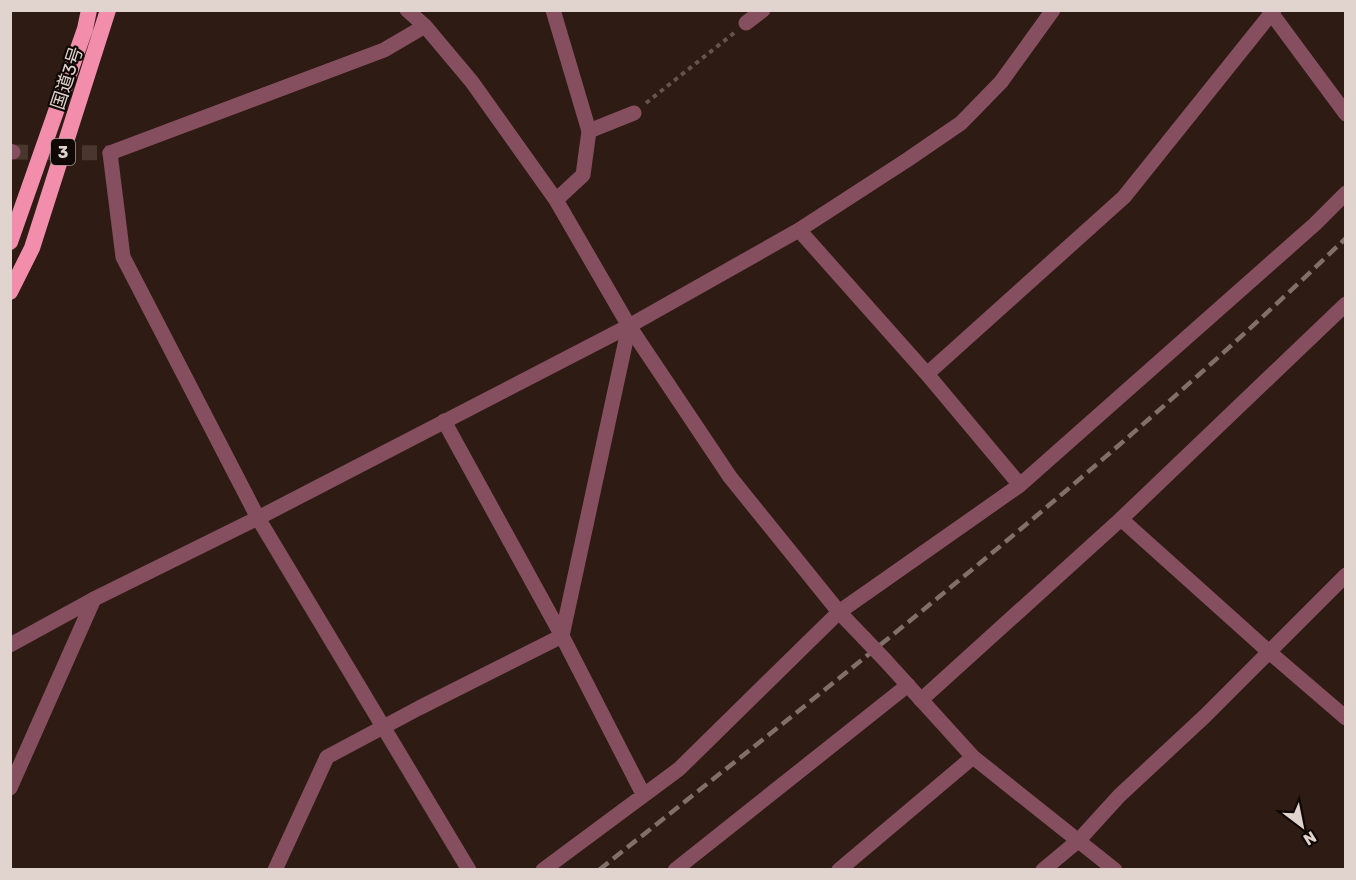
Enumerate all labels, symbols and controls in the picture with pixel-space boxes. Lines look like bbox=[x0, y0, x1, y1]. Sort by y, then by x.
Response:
street label: 国道3号 bbox=[47, 44, 87, 112]
road number: 3 bbox=[51, 139, 75, 165]
north arrow bbox=[1272, 796, 1332, 856]
text: N bbox=[1300, 827, 1320, 849]

